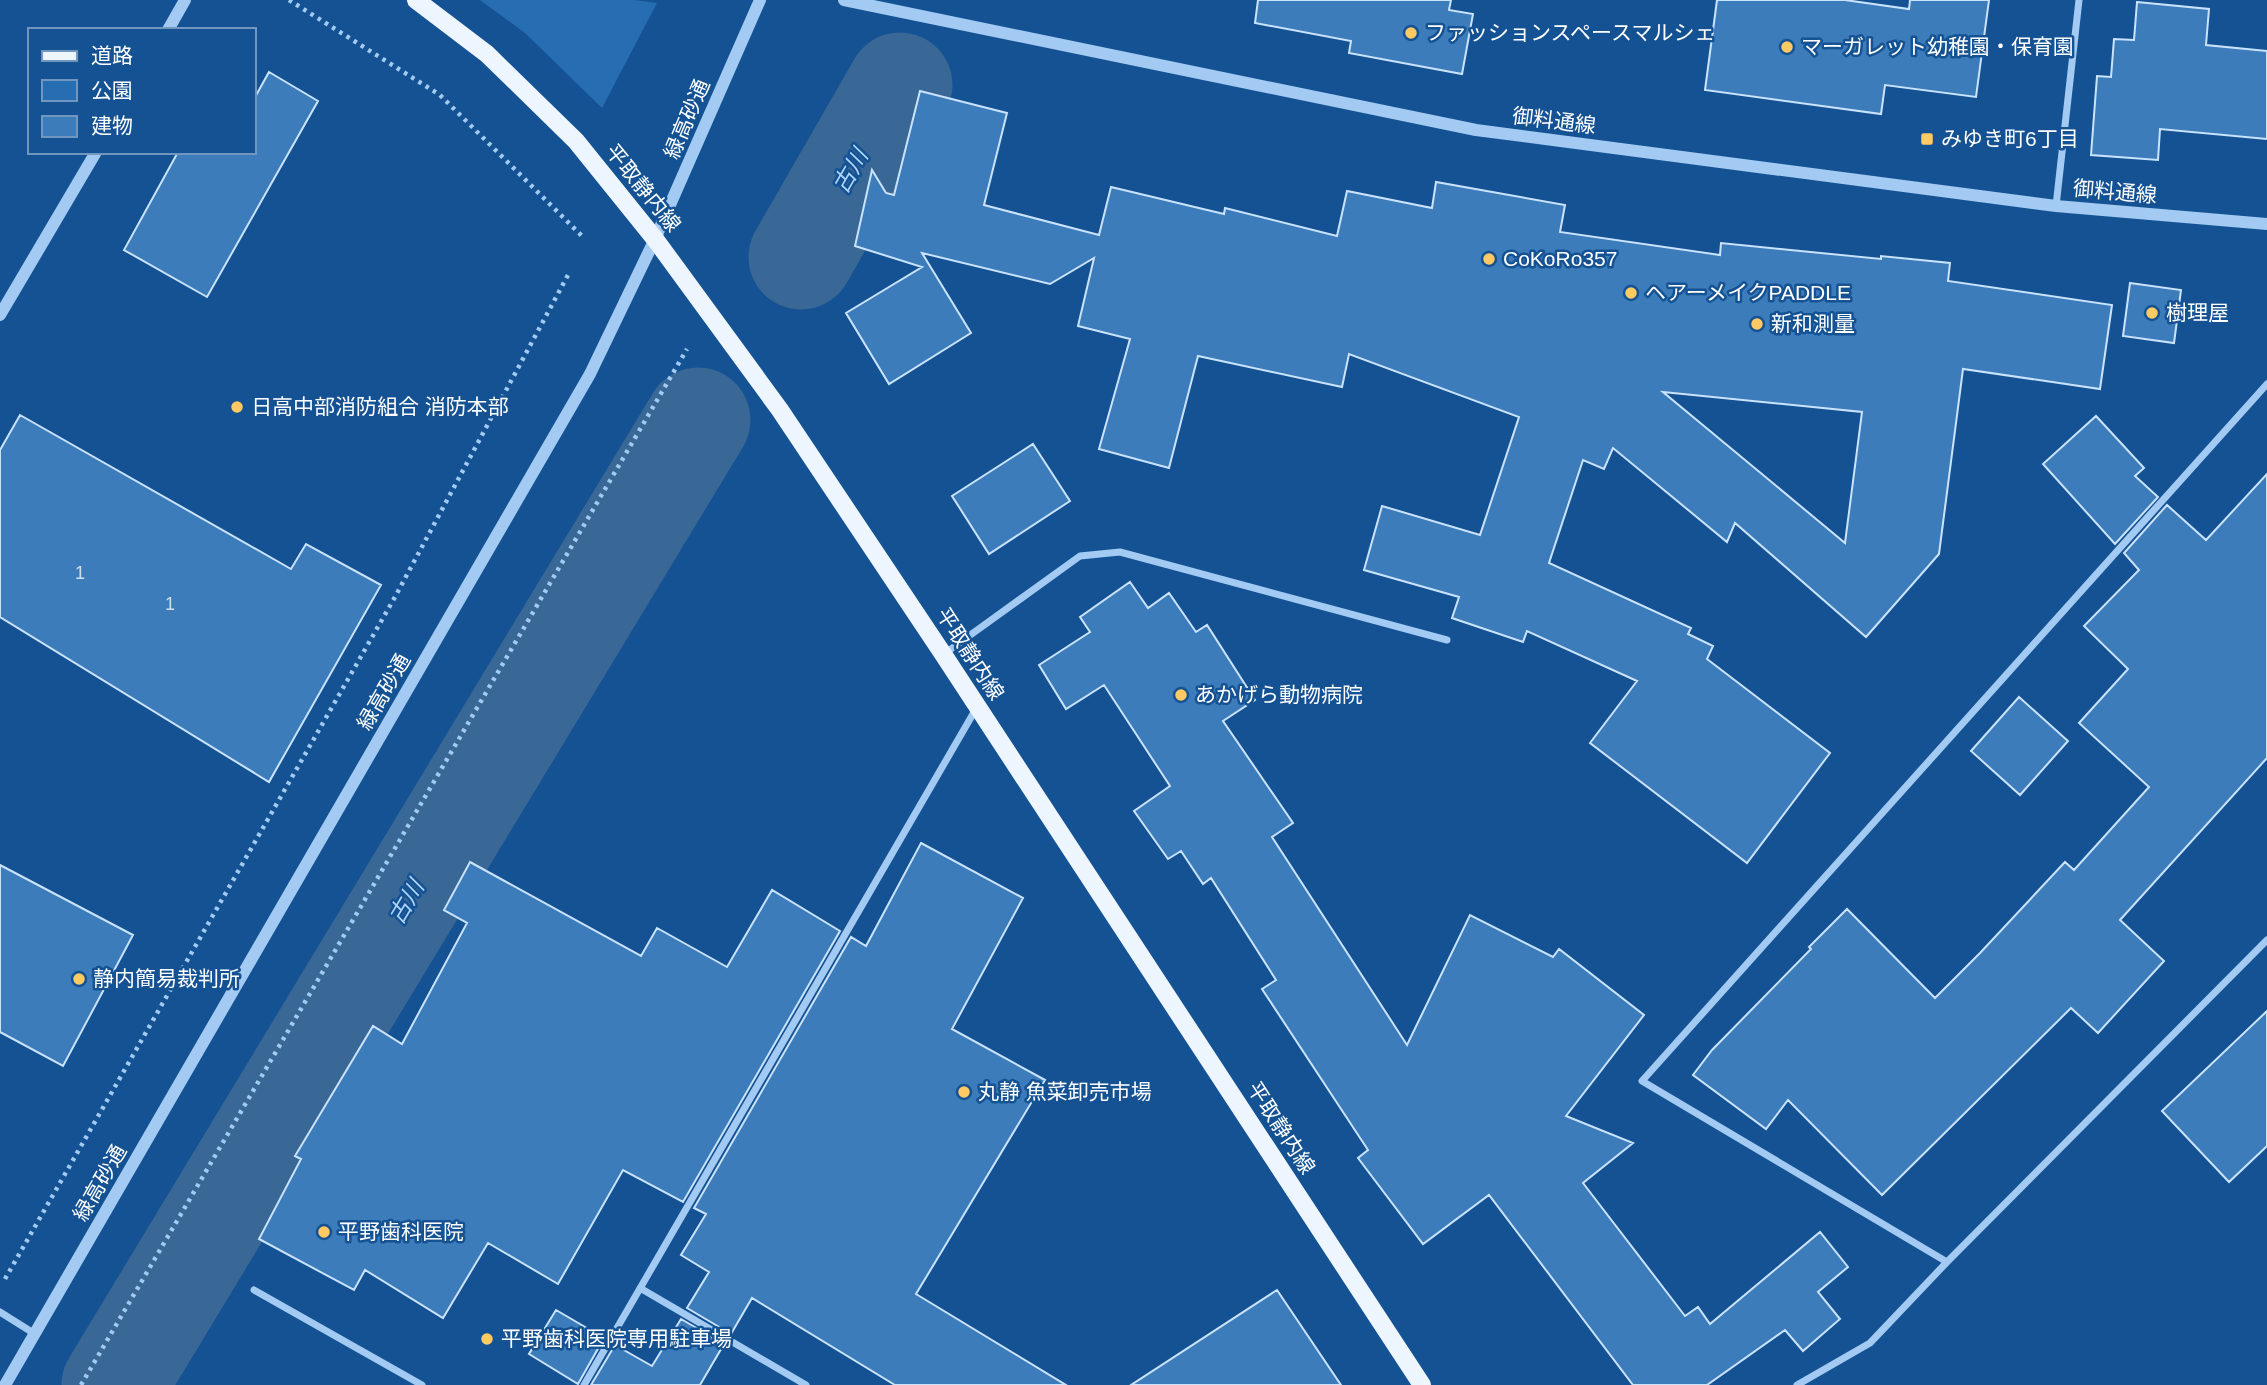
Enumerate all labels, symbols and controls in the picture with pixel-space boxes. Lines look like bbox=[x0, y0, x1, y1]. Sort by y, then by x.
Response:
place label: ファッションスペースマルシェ bbox=[1425, 21, 1715, 44]
marker: ファッションスペースマルシェ bbox=[1403, 25, 1419, 41]
legend bbox=[28, 28, 256, 154]
place label: マーガレット幼稚園・保育園 bbox=[1801, 35, 2074, 58]
marker: マーガレット幼稚園・保育園 bbox=[1779, 39, 1795, 55]
text: 道路 bbox=[91, 44, 133, 67]
street label: 緑高砂通 bbox=[660, 76, 714, 162]
text: 公園 bbox=[91, 79, 133, 102]
street label: 御料通線 bbox=[1511, 104, 1597, 137]
text: 建物 bbox=[91, 114, 133, 137]
place label: みゆき町6丁目 bbox=[1941, 127, 2079, 150]
marker: みゆき町6丁目 bbox=[1919, 131, 1935, 147]
street label: 平取静内線 bbox=[601, 140, 685, 236]
water label: 古川 bbox=[827, 142, 874, 197]
street label: 御料通線 bbox=[2072, 176, 2158, 207]
place label: CoKoRo357 bbox=[1503, 247, 1617, 270]
marker: CoKoRo357 bbox=[1481, 251, 1497, 267]
place label: ヘアーメイクPADDLE bbox=[1645, 281, 1851, 304]
marker: ヘアーメイクPADDLE bbox=[1623, 285, 1639, 301]
place label: 樹理屋 bbox=[2166, 301, 2229, 324]
marker: 樹理屋 bbox=[2144, 305, 2160, 321]
place label: 新和測量 bbox=[1771, 312, 1855, 335]
marker: 新和測量 bbox=[1749, 316, 1765, 332]
place label: 日高中部消防組合 消防本部 bbox=[251, 395, 509, 418]
marker: 日高中部消防組合 消防本部 bbox=[229, 399, 245, 415]
house number: 1 bbox=[75, 563, 85, 583]
house number: 1 bbox=[165, 594, 175, 614]
street label: 平取静内線 bbox=[932, 603, 1009, 704]
street label: 緑高砂通 bbox=[353, 650, 415, 734]
place label: あかげら動物病院 bbox=[1195, 683, 1363, 706]
marker: あかげら動物病院 bbox=[1173, 687, 1189, 703]
water label: 古川 bbox=[383, 873, 431, 928]
place label: 静内簡易裁判所 bbox=[93, 967, 240, 990]
marker: 静内簡易裁判所 bbox=[71, 971, 87, 987]
street label: 平取静内線 bbox=[1243, 1077, 1320, 1178]
place label: 丸静 魚菜卸売市場 bbox=[978, 1080, 1152, 1103]
marker: 丸静 魚菜卸売市場 bbox=[956, 1084, 972, 1100]
street label: 緑高砂通 bbox=[69, 1141, 131, 1225]
place label: 平野歯科医院 bbox=[338, 1220, 464, 1243]
marker: 平野歯科医院 bbox=[316, 1224, 332, 1240]
place label: 平野歯科医院専用駐車場 bbox=[501, 1327, 732, 1350]
marker: 平野歯科医院専用駐車場 bbox=[479, 1331, 495, 1347]

